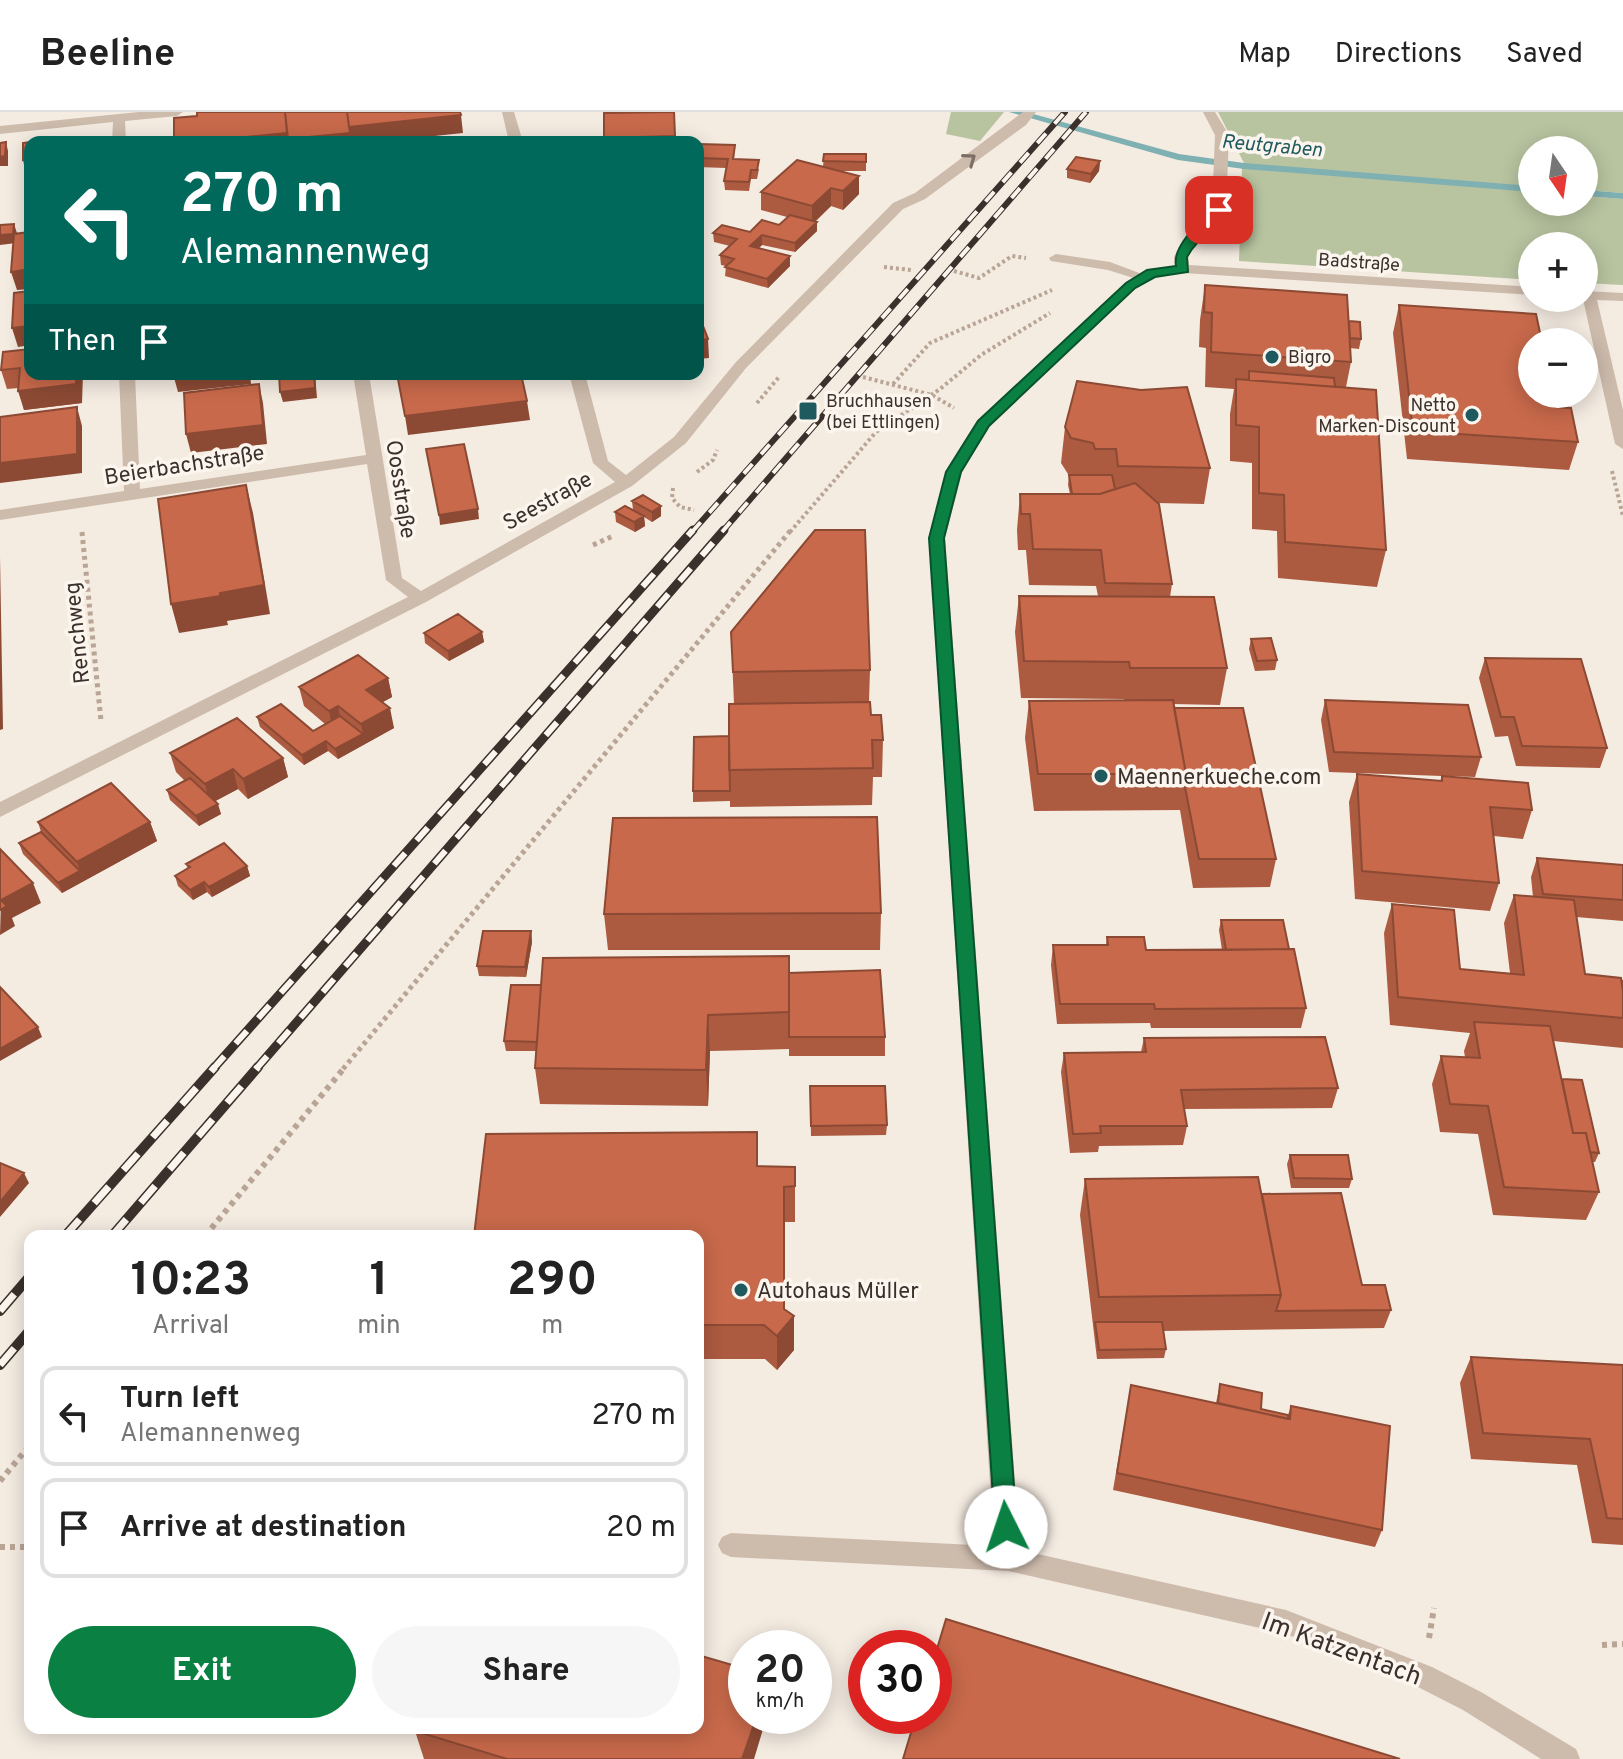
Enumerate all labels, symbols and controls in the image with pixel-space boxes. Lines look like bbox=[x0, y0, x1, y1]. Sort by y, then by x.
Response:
text: Beeline bbox=[40, 31, 175, 80]
text: Map bbox=[1238, 37, 1291, 73]
text: Directions bbox=[1335, 37, 1462, 73]
text: Saved bbox=[1506, 37, 1583, 73]
water label: Reutgraben bbox=[1220, 130, 1323, 164]
north arrow bbox=[1518, 136, 1598, 216]
map controls bbox=[1518, 136, 1598, 408]
one-way arrow bbox=[961, 154, 976, 169]
text: 270 m bbox=[180, 162, 344, 232]
icon: left bbox=[48, 168, 152, 272]
pin bbox=[1185, 176, 1253, 244]
icon: arrive bbox=[1197, 188, 1241, 232]
text: Alemannenweg bbox=[180, 231, 431, 277]
button: + bbox=[1518, 232, 1598, 312]
street label: Badstraße bbox=[1317, 249, 1401, 278]
icon: arrive bbox=[132, 320, 176, 364]
text: Then bbox=[48, 324, 116, 361]
button: − bbox=[1518, 328, 1598, 408]
place label: Bigro bbox=[1288, 347, 1331, 370]
marker: Bigro bbox=[1263, 348, 1281, 366]
place label: Bruchhausen (bei Ettlingen) bbox=[826, 391, 940, 435]
place label: Netto Marken-Discount bbox=[1318, 395, 1456, 439]
marker: Bruchhausen (bei Ettlingen) bbox=[797, 400, 819, 422]
marker: Netto Marken-Discount bbox=[1463, 406, 1481, 424]
street label: Oosstraße bbox=[378, 438, 421, 541]
street label: Beierbachstraße bbox=[102, 440, 266, 492]
street label: Seestraße bbox=[499, 467, 598, 538]
street label: Renchweg bbox=[60, 581, 97, 685]
place label: Maennerkueche.com bbox=[1117, 765, 1321, 792]
marker: Maennerkueche.com bbox=[1092, 767, 1110, 785]
text: 10:23 bbox=[130, 1252, 251, 1312]
text: 1 bbox=[369, 1252, 389, 1312]
text: 290 bbox=[507, 1252, 598, 1312]
place label: Autohaus Müller bbox=[757, 1279, 919, 1306]
marker: Autohaus Müller bbox=[732, 1281, 750, 1299]
text: Arrival bbox=[152, 1310, 229, 1343]
text: min bbox=[357, 1310, 401, 1343]
text: m bbox=[541, 1310, 563, 1343]
text: Turn left bbox=[120, 1381, 240, 1418]
icon: left bbox=[52, 1394, 96, 1438]
text: 270 m bbox=[591, 1398, 676, 1435]
text: Alemannenweg bbox=[120, 1418, 301, 1451]
position arrow bbox=[964, 1485, 1048, 1569]
icon: arrive bbox=[52, 1506, 96, 1550]
text: Arrive at destination bbox=[120, 1510, 406, 1547]
text: 20 m bbox=[606, 1510, 676, 1547]
street label: Im Katzentach bbox=[1257, 1606, 1426, 1695]
button: Exit bbox=[48, 1626, 356, 1718]
button: Share bbox=[372, 1626, 680, 1718]
speed limit sign: 30 bbox=[848, 1630, 952, 1734]
text: 20 bbox=[755, 1647, 805, 1697]
text: km/h bbox=[756, 1689, 804, 1715]

